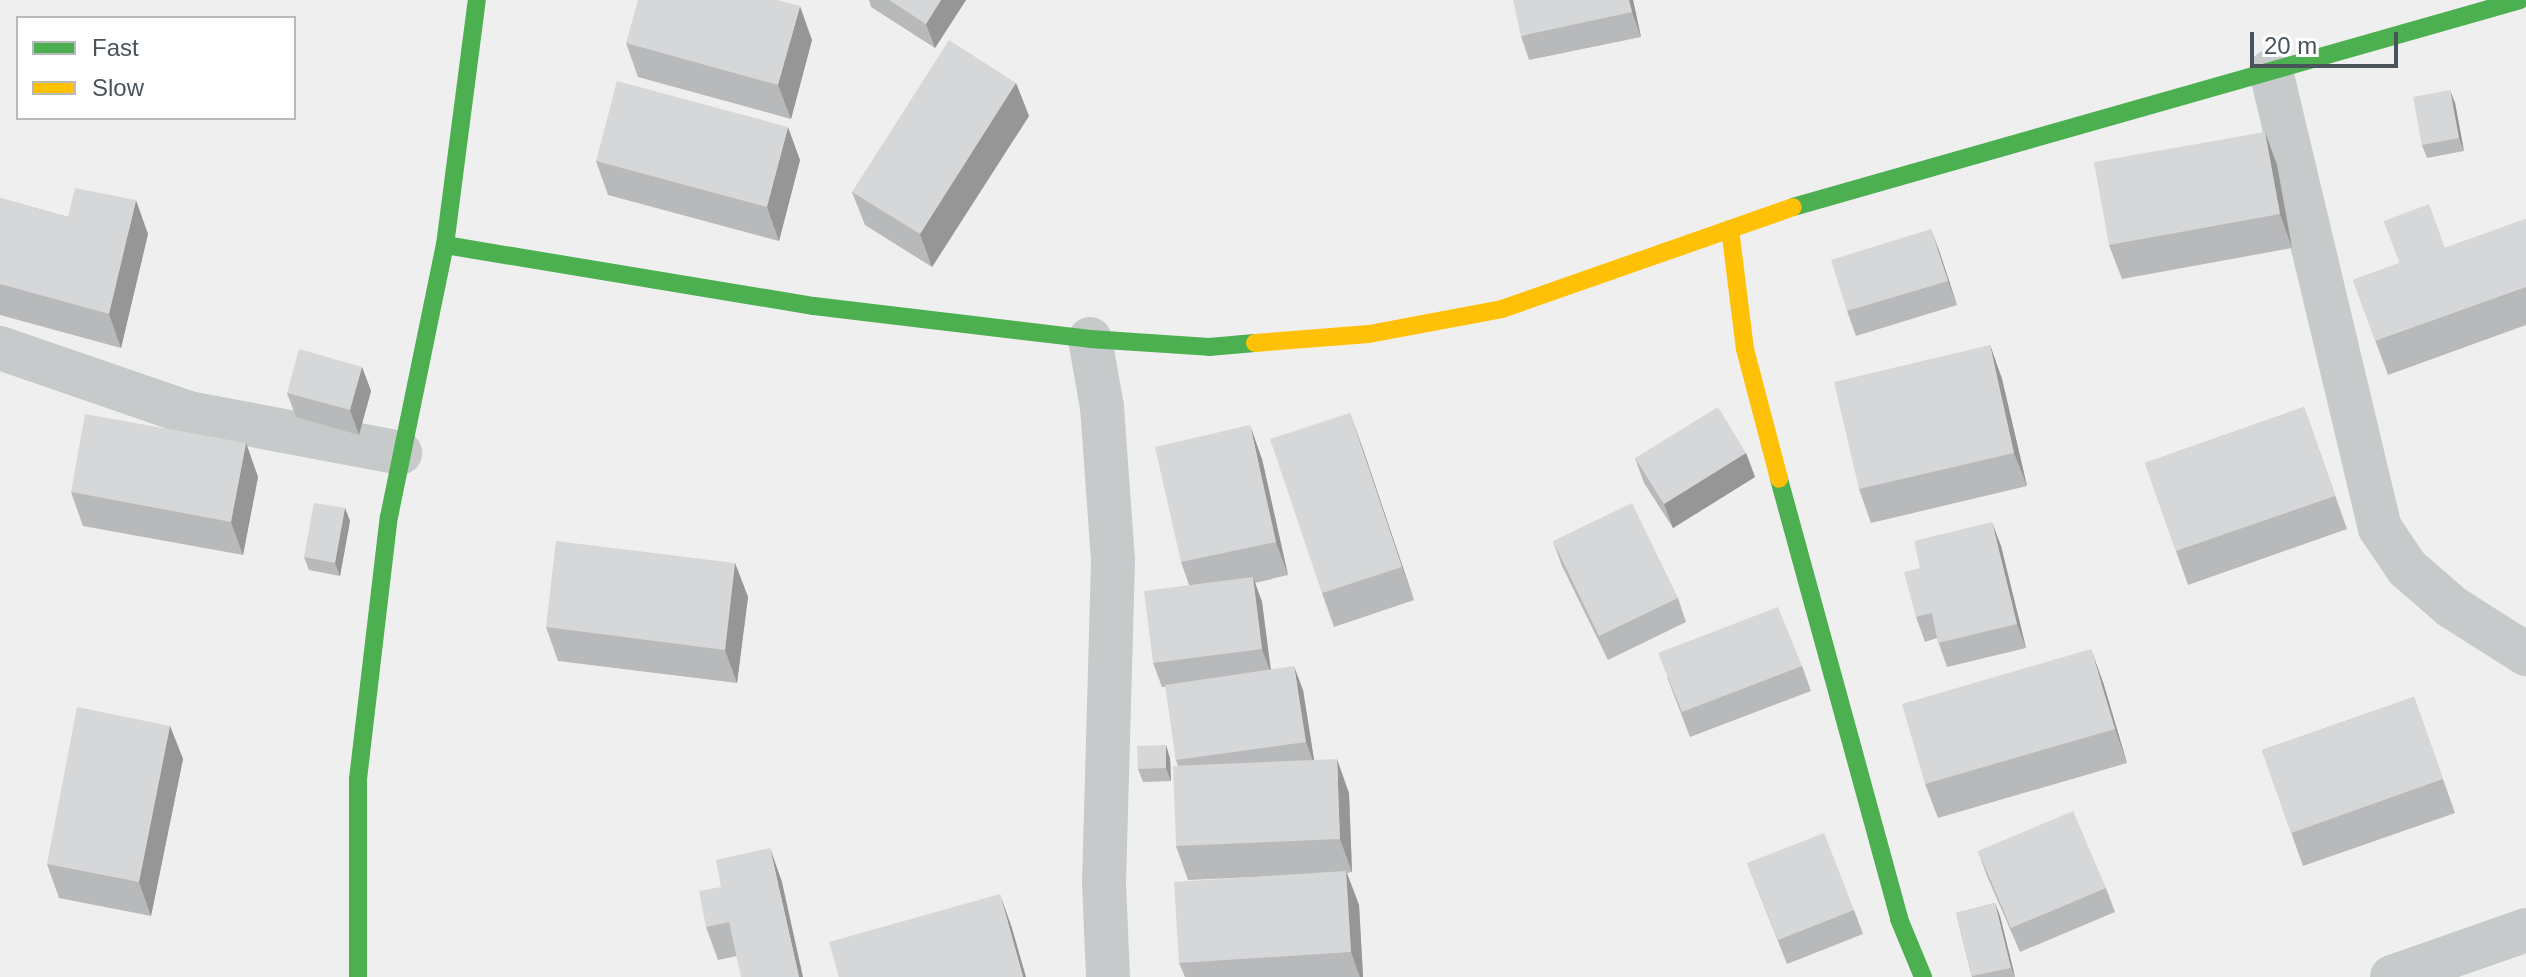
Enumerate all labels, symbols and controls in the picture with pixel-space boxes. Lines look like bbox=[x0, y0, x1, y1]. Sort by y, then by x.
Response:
legend bbox=[16, 16, 296, 120]
scale bar bbox=[2254, 16, 2402, 66]
text: 20 m bbox=[2264, 32, 2317, 59]
text: Fast bbox=[92, 34, 139, 61]
text: Slow bbox=[92, 74, 144, 101]

